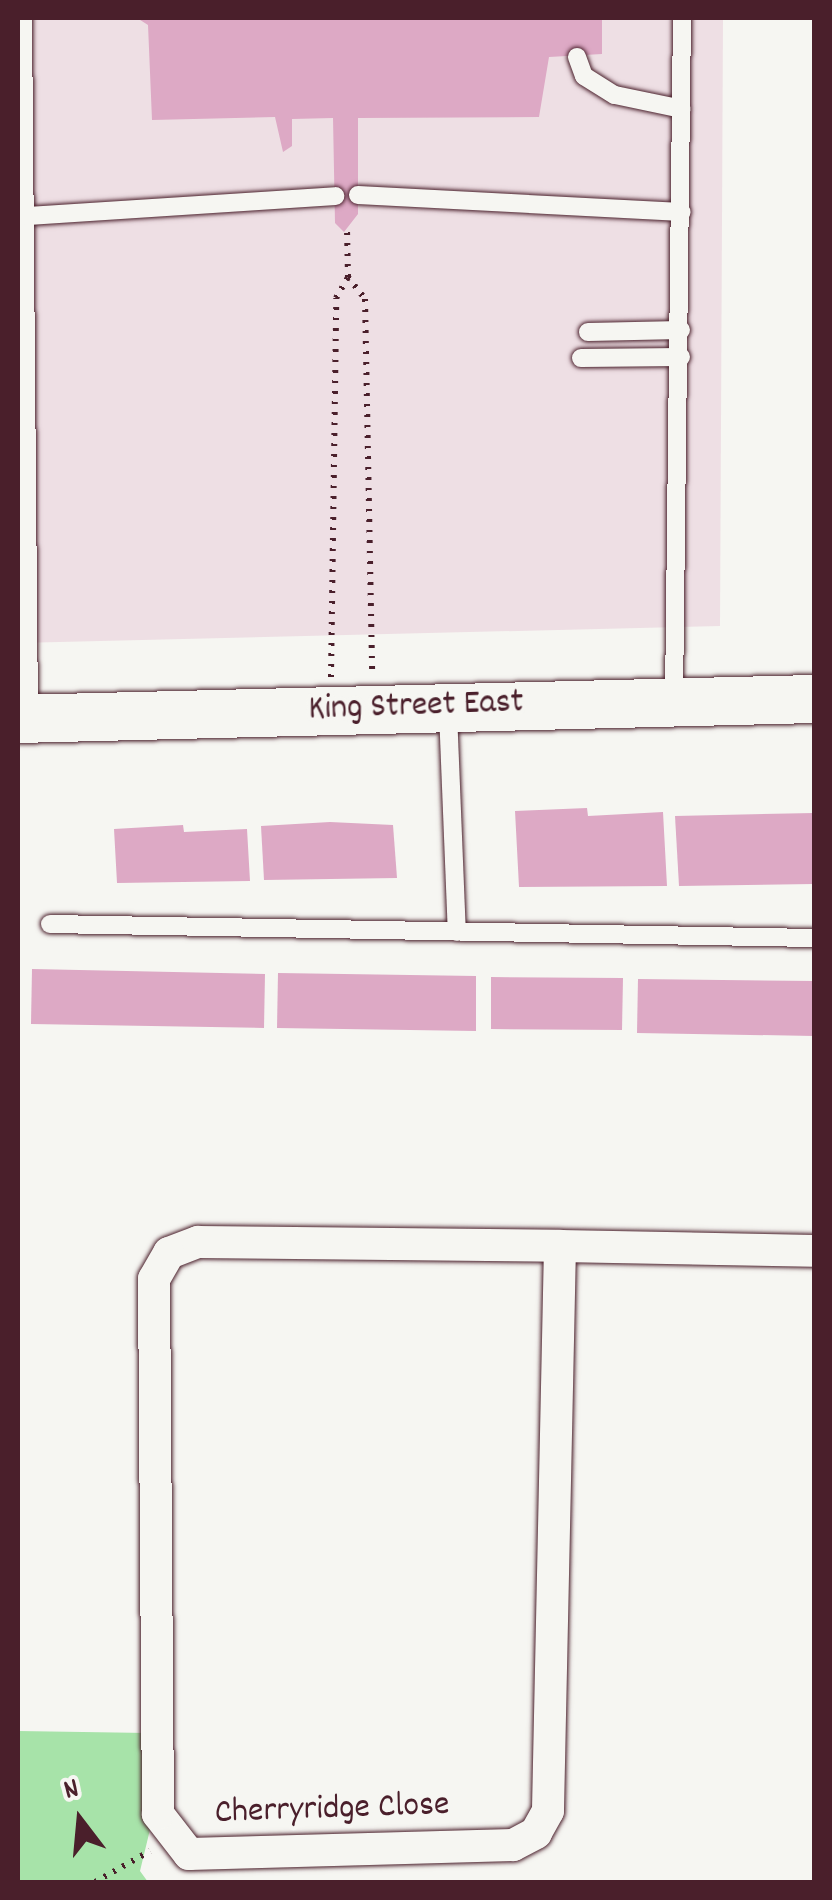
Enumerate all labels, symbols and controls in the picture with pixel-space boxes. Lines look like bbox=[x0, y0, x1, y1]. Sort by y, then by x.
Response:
street label: King Street East bbox=[308, 682, 524, 732]
north arrow bbox=[30, 1770, 130, 1870]
text: N bbox=[60, 1770, 84, 1812]
street label: Cherryridge Close bbox=[214, 1785, 450, 1835]

